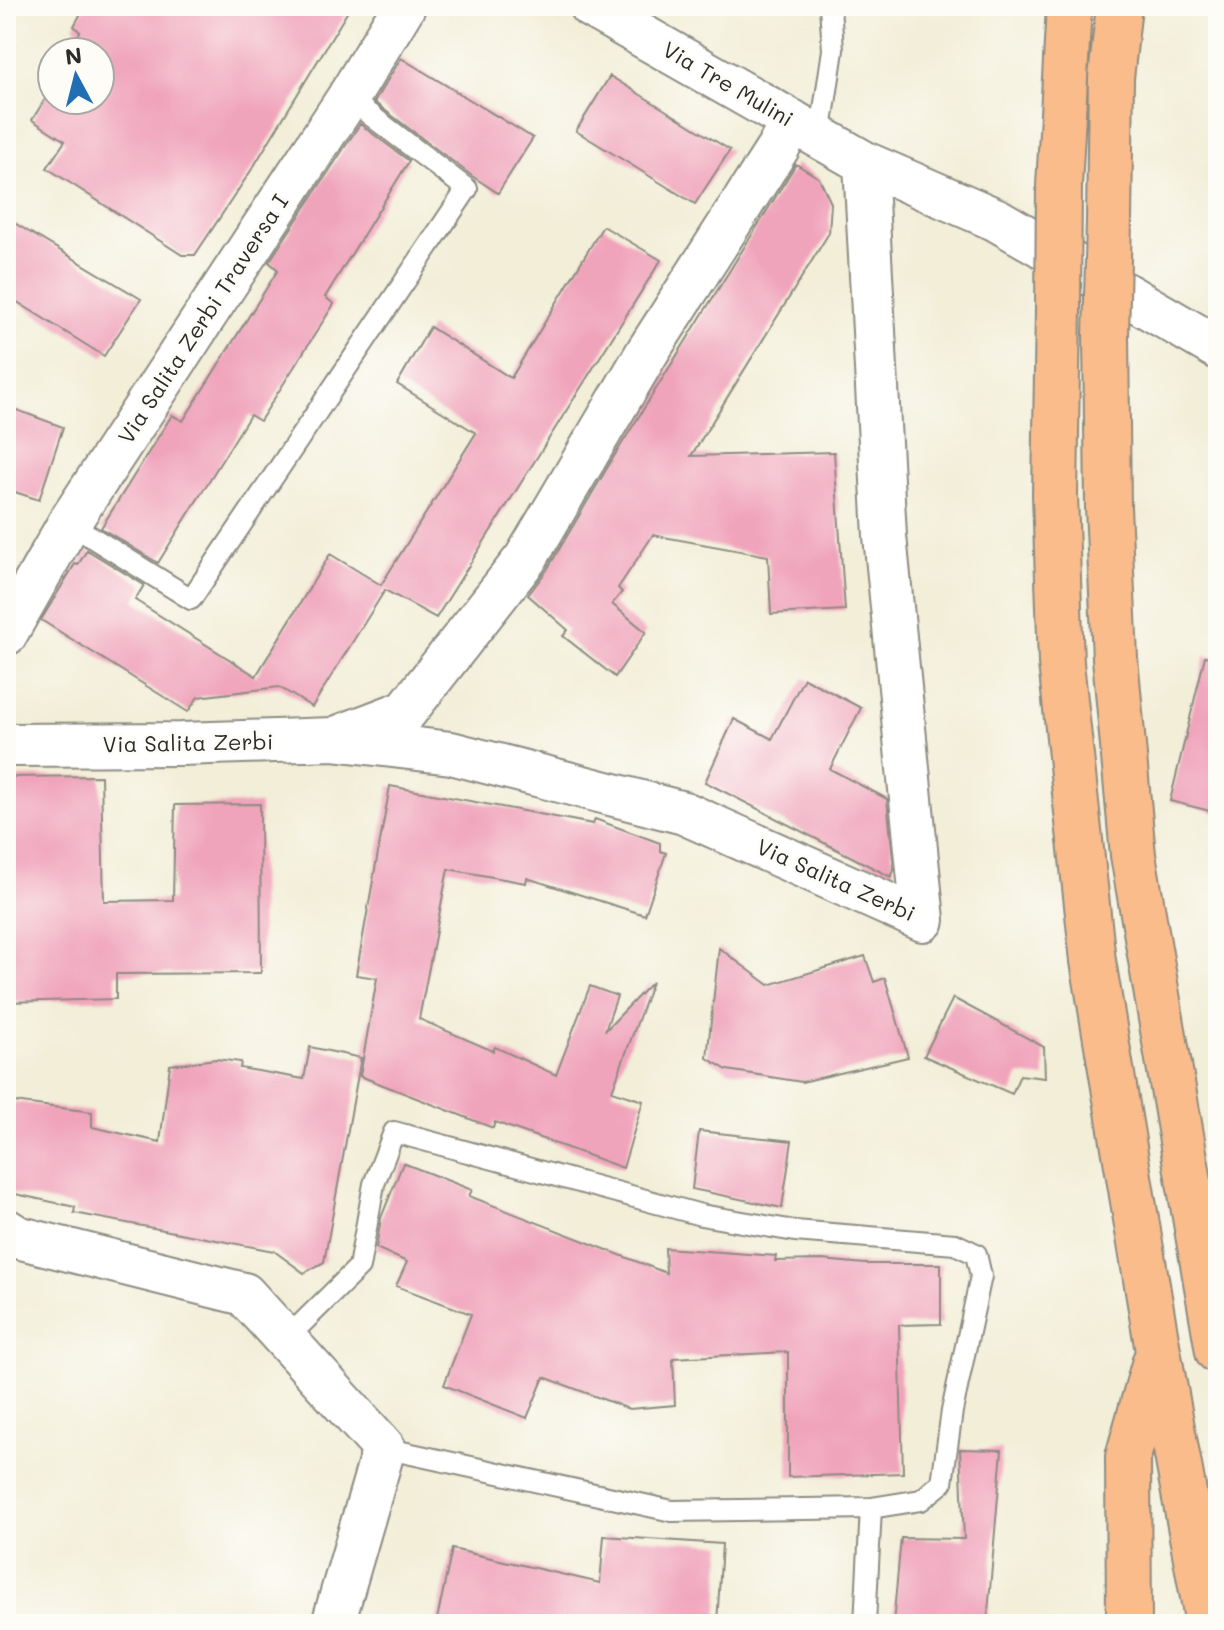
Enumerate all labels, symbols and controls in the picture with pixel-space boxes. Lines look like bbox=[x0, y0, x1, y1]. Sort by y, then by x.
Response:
street label: Via Tre Mulini bbox=[658, 34, 799, 133]
north arrow bbox=[36, 36, 116, 116]
text: N bbox=[63, 40, 84, 71]
street label: Via Salita Zerbi Traversa I bbox=[111, 188, 294, 449]
street label: Via Salita Zerbi bbox=[102, 727, 274, 758]
street label: Via Salita Zerbi bbox=[752, 832, 920, 927]

